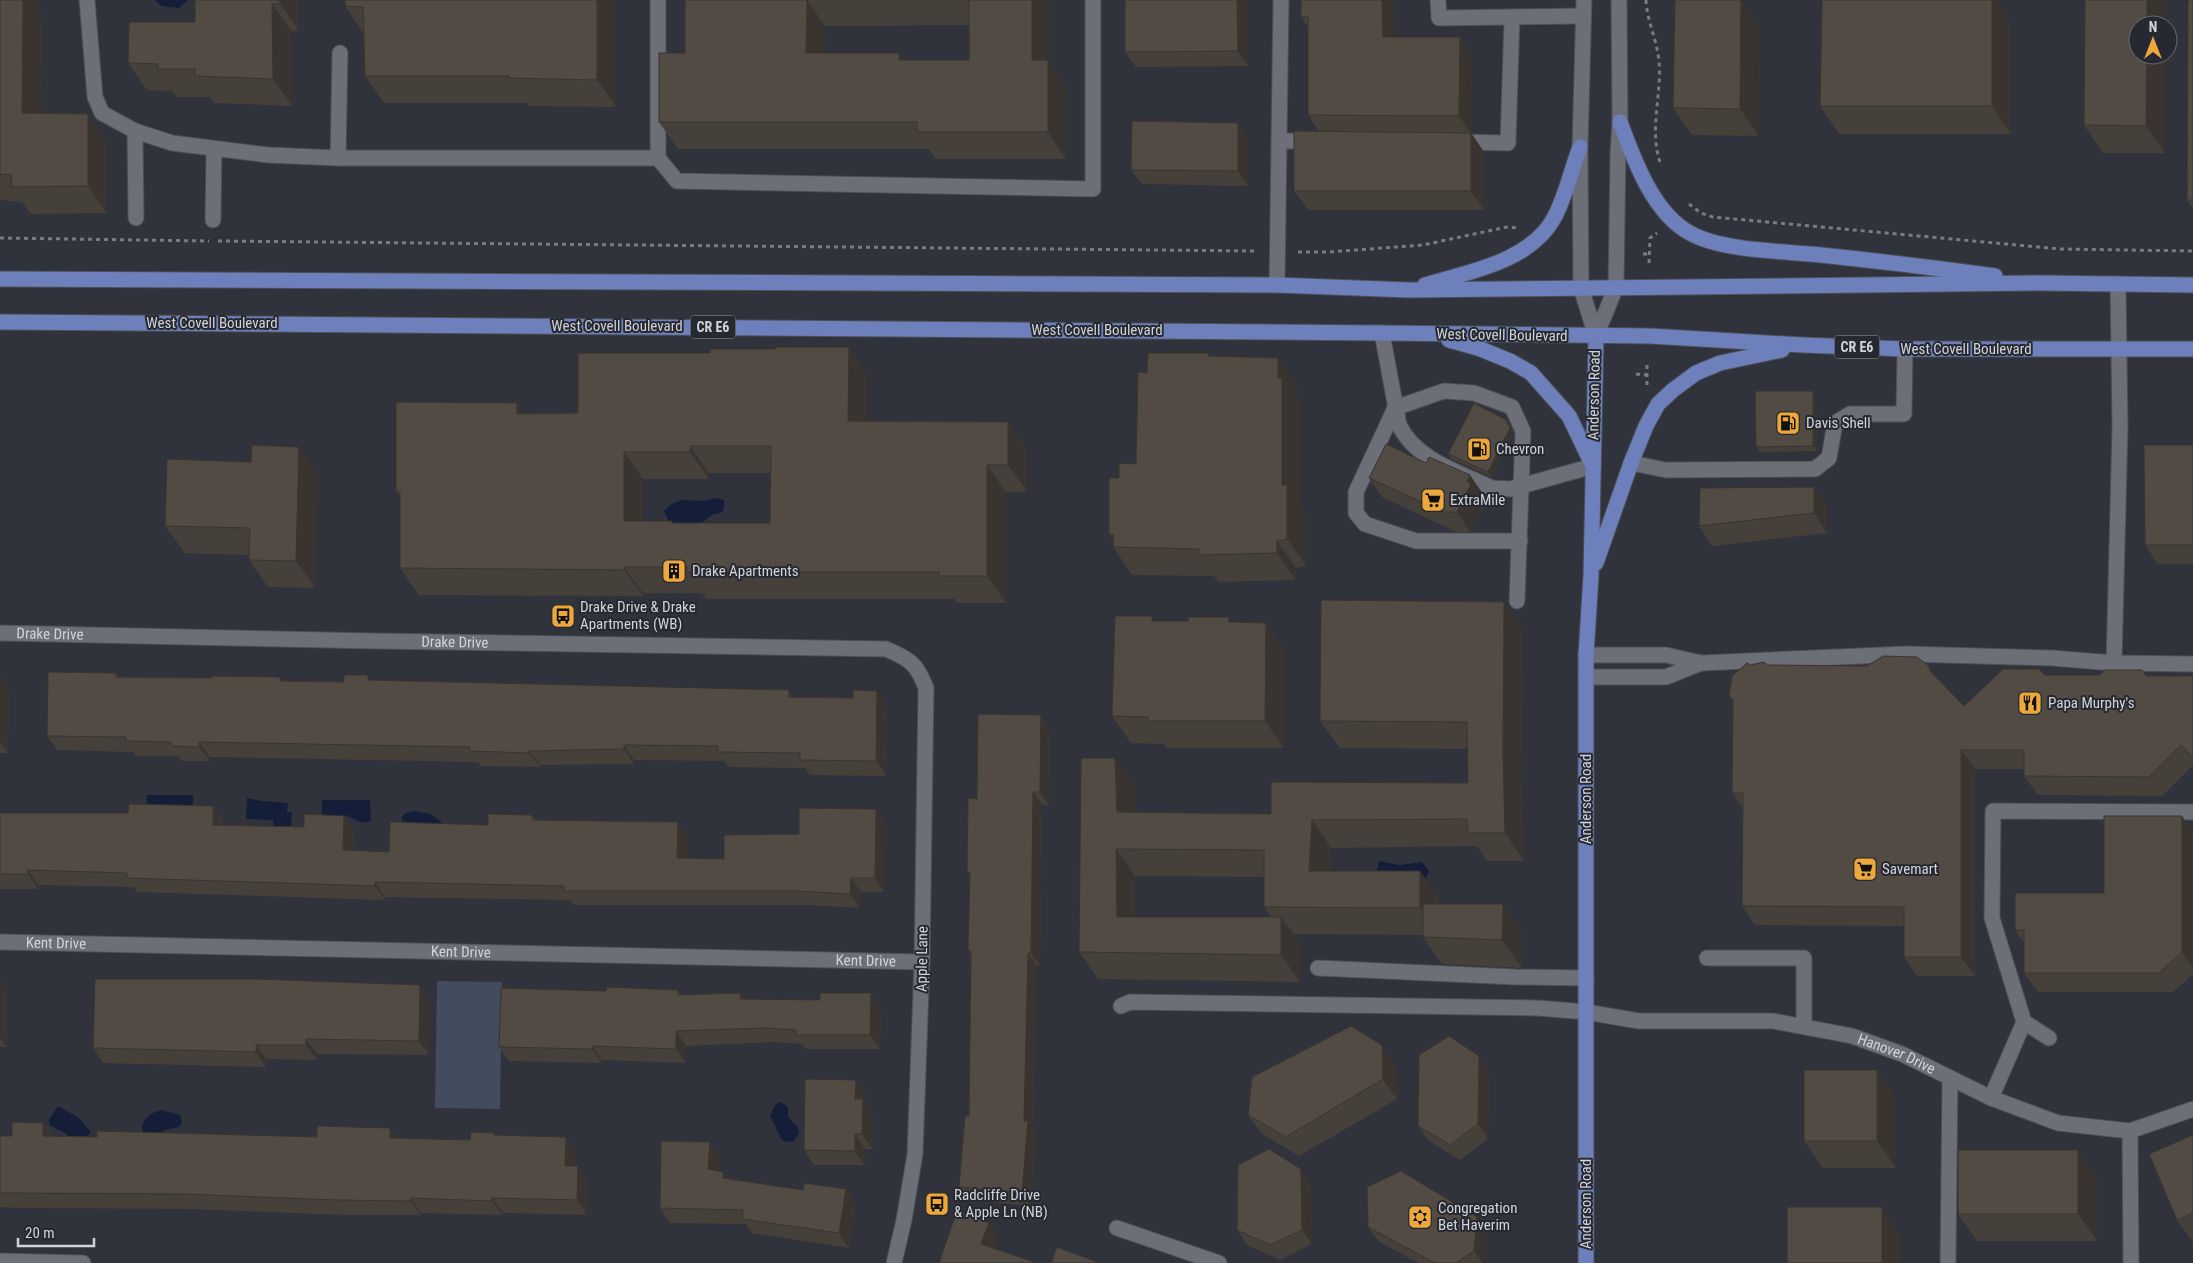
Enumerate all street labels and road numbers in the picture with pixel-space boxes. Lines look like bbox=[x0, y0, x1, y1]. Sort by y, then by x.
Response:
street label: West Covell Boulevard bbox=[146, 314, 278, 332]
road number: CR E6 bbox=[690, 316, 736, 338]
street label: West Covell Boulevard bbox=[551, 317, 683, 335]
street label: West Covell Boulevard bbox=[1031, 321, 1163, 339]
street label: West Covell Boulevard bbox=[1436, 325, 1568, 345]
road number: CR E6 bbox=[1834, 336, 1880, 358]
street label: West Covell Boulevard bbox=[1900, 340, 2032, 358]
street label: Anderson Road bbox=[1584, 350, 1604, 440]
street label: Drake Drive bbox=[16, 624, 84, 644]
street label: Drake Drive bbox=[421, 633, 489, 652]
street label: Anderson Road bbox=[1577, 754, 1595, 844]
street label: Apple Lane bbox=[912, 926, 932, 992]
street label: Kent Drive bbox=[26, 934, 86, 953]
street label: Kent Drive bbox=[431, 942, 491, 962]
street label: Kent Drive bbox=[836, 951, 896, 970]
street label: Hanover Drive bbox=[1855, 1030, 1938, 1078]
street label: Anderson Road bbox=[1577, 1159, 1595, 1249]

